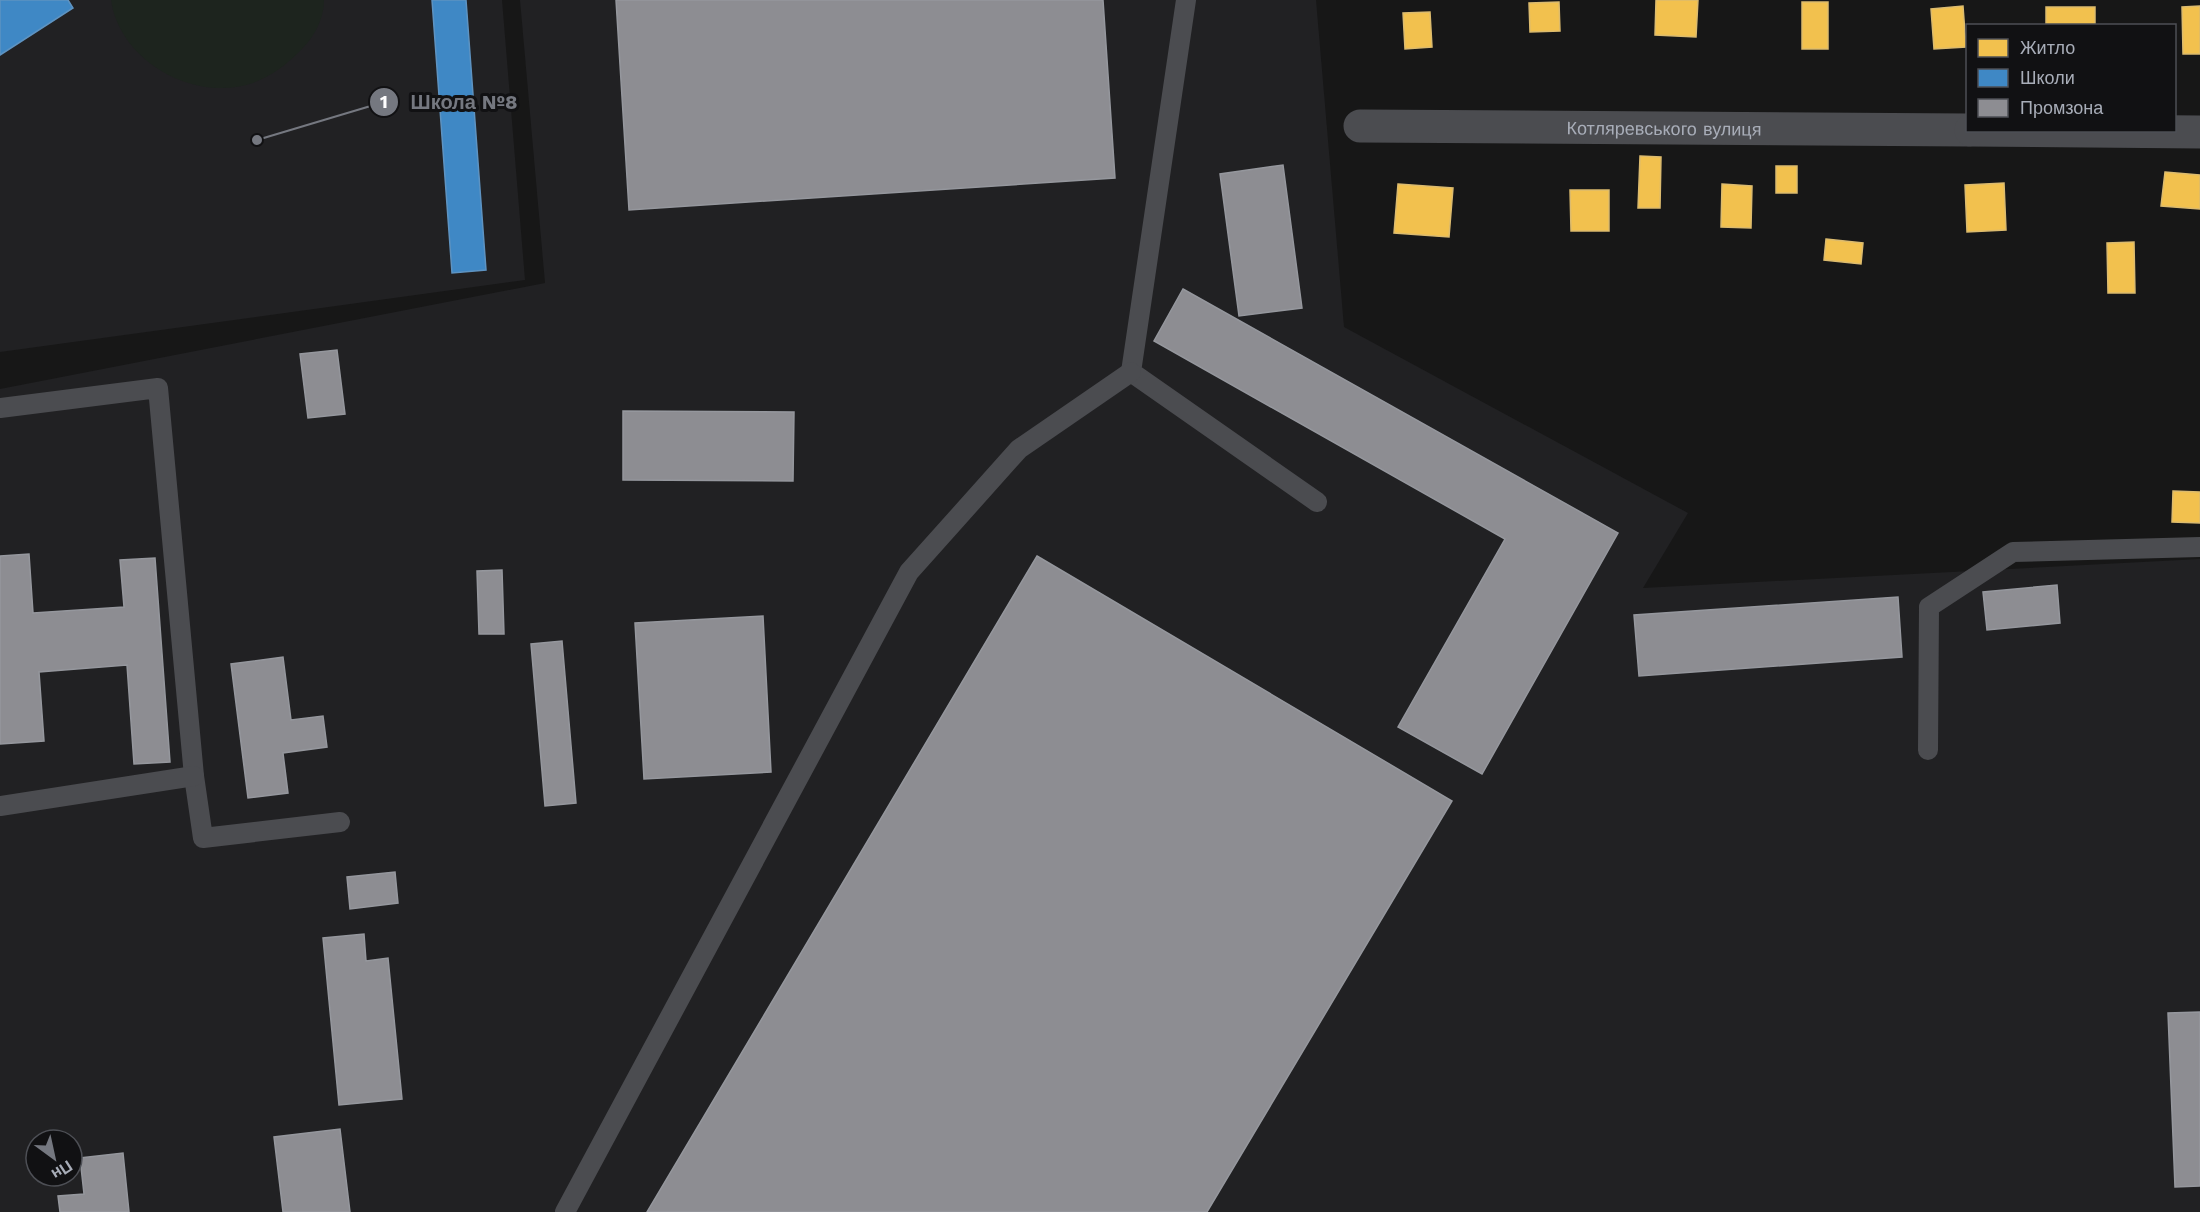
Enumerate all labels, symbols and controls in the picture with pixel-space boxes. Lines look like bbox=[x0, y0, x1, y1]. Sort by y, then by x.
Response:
legend bbox=[1966, 24, 2176, 132]
text: Житло bbox=[2020, 37, 2075, 58]
text: Школи bbox=[2020, 67, 2075, 88]
callout: Школа №8 bbox=[369, 83, 530, 121]
text: Школа №8 bbox=[411, 90, 517, 114]
text: 1 bbox=[380, 91, 388, 112]
text: Промзона bbox=[2020, 97, 2104, 118]
street label: Котляревського вулиця bbox=[1566, 117, 1762, 139]
north arrow bbox=[24, 1128, 84, 1188]
text: Пн bbox=[48, 1156, 76, 1184]

